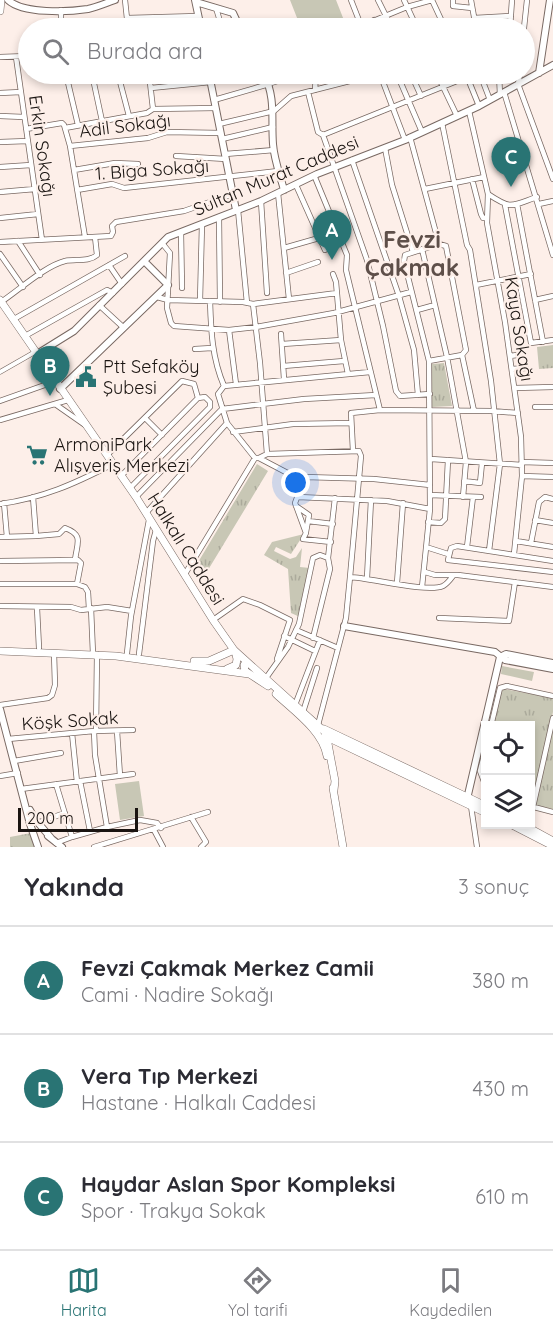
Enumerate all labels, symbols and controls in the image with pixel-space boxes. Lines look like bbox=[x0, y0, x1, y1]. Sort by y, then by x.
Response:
search box bbox=[18, 18, 535, 84]
icon: search bbox=[39, 35, 72, 68]
text: Burada ara bbox=[87, 37, 203, 65]
street label: Erkin Sokağı bbox=[24, 94, 61, 198]
street label: Adil Sokağı bbox=[78, 108, 172, 143]
street label: Sultan Murat Caddesi bbox=[190, 130, 362, 221]
pin: C bbox=[492, 138, 530, 187]
street label: 1. Biga Sokağı bbox=[94, 154, 210, 185]
pin: A bbox=[312, 210, 352, 260]
district label: Fevzi Çakmak bbox=[365, 224, 459, 282]
street label: Kaya Sokağı bbox=[500, 275, 539, 383]
pin: B bbox=[31, 346, 70, 396]
place label: Ptt Sefaköy Şubesi bbox=[103, 355, 200, 399]
public building icon: Ptt Sefaköy Şubesi bbox=[74, 365, 98, 389]
place label: ArmoniPark Alışveriş Merkezi bbox=[54, 433, 190, 477]
supermarket icon: ArmoniPark Alışveriş Merkezi bbox=[25, 443, 49, 467]
your location bbox=[281, 468, 310, 497]
street label: Halkalı Caddesi bbox=[143, 488, 230, 609]
street label: Köşk Sokak bbox=[21, 706, 119, 735]
map controls bbox=[481, 721, 535, 829]
button: locate bbox=[481, 721, 535, 775]
button: layers bbox=[481, 775, 535, 829]
scale bar bbox=[18, 805, 138, 832]
text: 200 m bbox=[27, 808, 74, 828]
text: Yakında bbox=[24, 870, 124, 903]
text: 3 sonuç bbox=[458, 874, 529, 899]
text: Fevzi Çakmak Merkez Camii bbox=[81, 954, 374, 982]
text: A bbox=[37, 968, 50, 993]
text: 380 m bbox=[472, 968, 529, 993]
text: Cami · Nadire Sokağı bbox=[81, 982, 273, 1007]
text: Vera Tıp Merkezi bbox=[81, 1062, 258, 1090]
text: B bbox=[37, 1076, 50, 1101]
text: 430 m bbox=[472, 1076, 529, 1101]
text: Hastane · Halkalı Caddesi bbox=[81, 1090, 316, 1115]
text: Haydar Aslan Spor Kompleksi bbox=[81, 1170, 396, 1198]
text: C bbox=[37, 1184, 50, 1209]
text: 610 m bbox=[475, 1184, 529, 1209]
text: Spor · Trakya Sokak bbox=[81, 1198, 266, 1223]
tab: Harita bbox=[61, 1264, 107, 1320]
tab: Yol tarifi bbox=[228, 1264, 288, 1320]
tab: Kaydedilen bbox=[409, 1264, 492, 1320]

